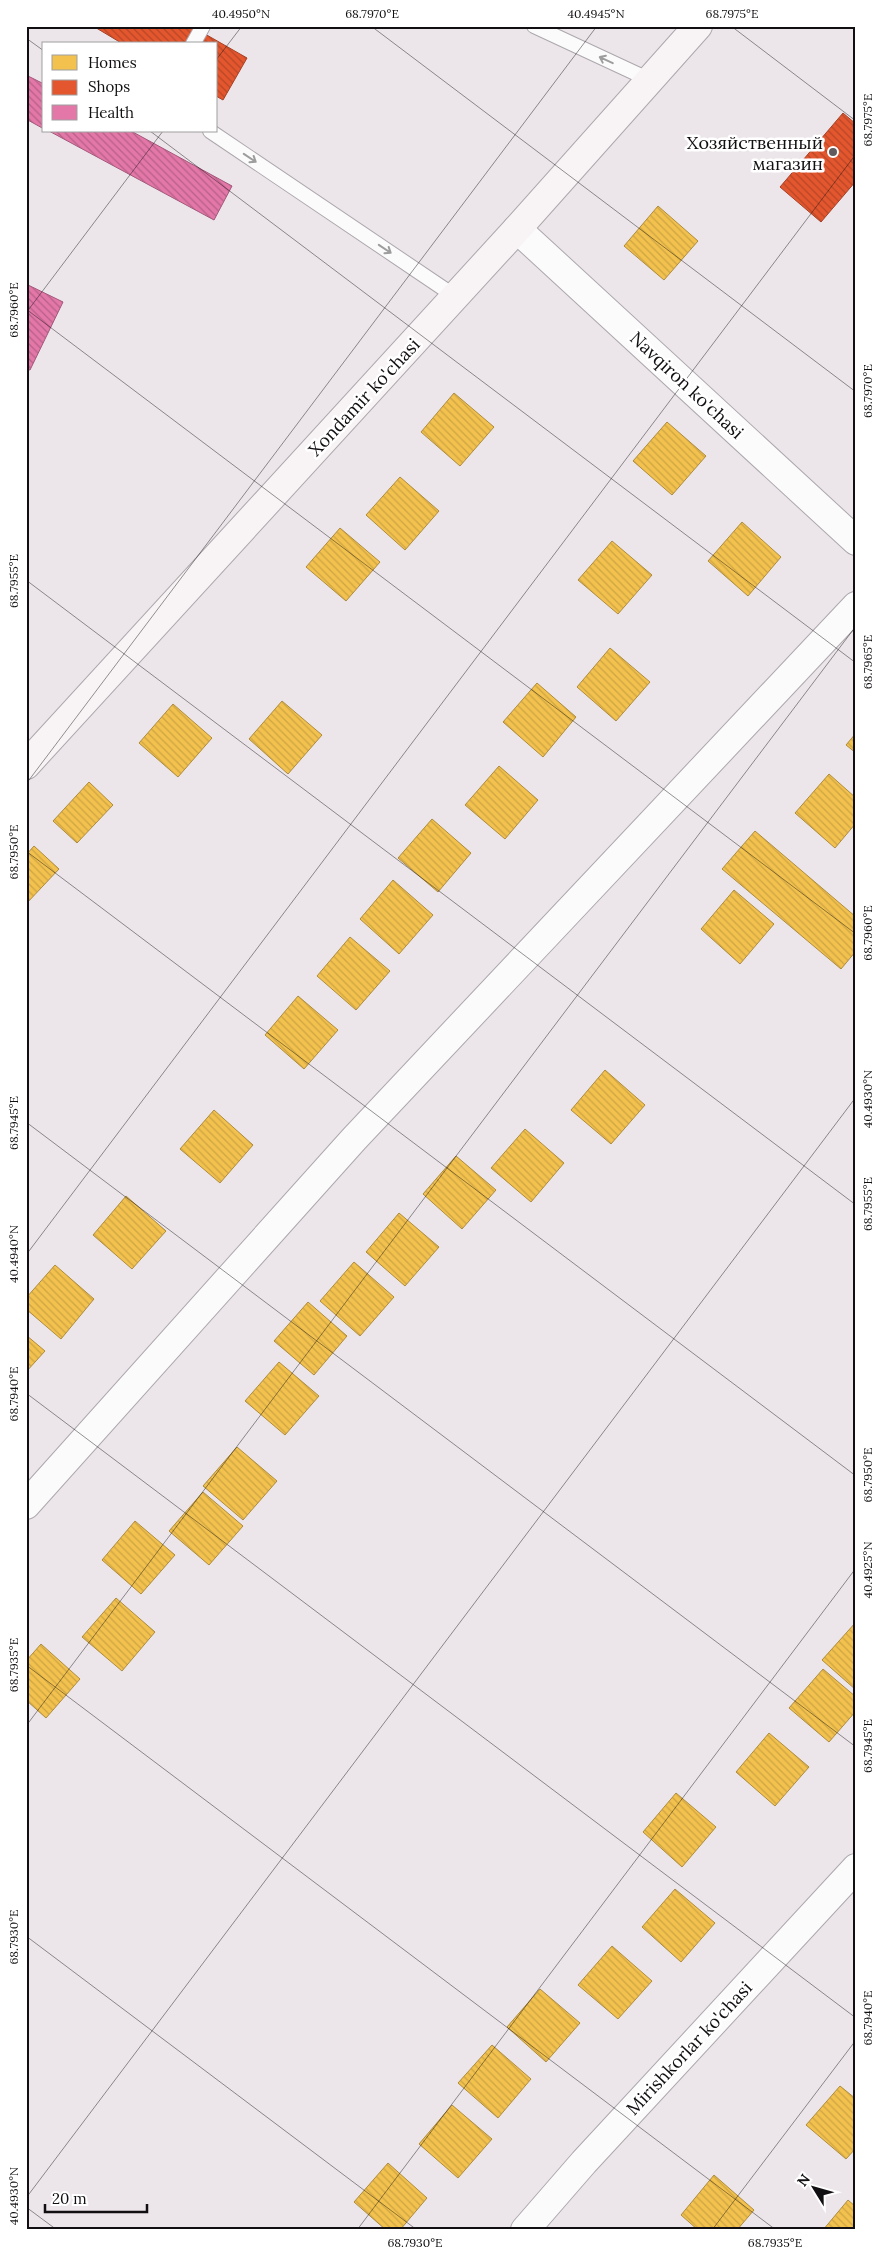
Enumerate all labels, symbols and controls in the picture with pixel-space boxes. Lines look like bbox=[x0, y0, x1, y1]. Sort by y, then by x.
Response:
text: 40.4950°N bbox=[212, 6, 270, 21]
text: 68.7970°E bbox=[345, 6, 399, 21]
text: 40.4945°N bbox=[567, 6, 625, 21]
text: 68.7975°E bbox=[706, 6, 758, 21]
legend bbox=[42, 42, 218, 132]
text: Homes bbox=[88, 53, 137, 72]
one-way arrow bbox=[599, 54, 614, 64]
text: Shops bbox=[88, 77, 130, 96]
text: 68.7975°E bbox=[860, 94, 875, 146]
text: Health bbox=[88, 103, 134, 122]
place label: Хозяйственный магазин bbox=[687, 131, 823, 175]
marker: Хозяйственный магазин bbox=[827, 146, 839, 158]
one-way arrow bbox=[243, 154, 257, 164]
one-way arrow bbox=[378, 244, 392, 254]
text: 68.7960°E bbox=[6, 282, 21, 338]
street label: Navqiron ko'chasi bbox=[625, 326, 749, 444]
street label: Xondamir ko'chasi bbox=[303, 333, 425, 461]
text: 68.7970°E bbox=[860, 364, 875, 418]
text: 68.7955°E bbox=[6, 554, 21, 608]
text: 68.7965°E bbox=[860, 635, 875, 689]
text: 68.7950°E bbox=[6, 824, 21, 880]
text: 68.7960°E bbox=[860, 905, 875, 961]
text: 40.4930°N bbox=[860, 1070, 875, 1128]
text: 68.7945°E bbox=[6, 1096, 21, 1150]
text: 68.7955°E bbox=[860, 1177, 875, 1231]
text: 40.4940°N bbox=[6, 1225, 21, 1283]
text: 68.7940°E bbox=[6, 1367, 21, 1422]
text: 68.7950°E bbox=[860, 1447, 875, 1503]
text: 40.4925°N bbox=[860, 1541, 875, 1599]
text: 68.7935°E bbox=[6, 1638, 21, 1692]
text: 68.7945°E bbox=[860, 1719, 875, 1773]
text: 68.7930°E bbox=[6, 1909, 21, 1965]
street label: Mirishkorlar ko'chasi bbox=[621, 1976, 757, 2120]
text: 68.7940°E bbox=[860, 1991, 875, 2046]
north arrow bbox=[790, 2164, 840, 2214]
text: 40.4930°N bbox=[6, 2167, 21, 2225]
text: N bbox=[793, 2170, 814, 2190]
scale bar bbox=[45, 2181, 148, 2213]
text: 20 m bbox=[52, 2189, 87, 2208]
text: 68.7930°E bbox=[387, 2235, 443, 2250]
text: 68.7935°E bbox=[748, 2235, 802, 2250]

